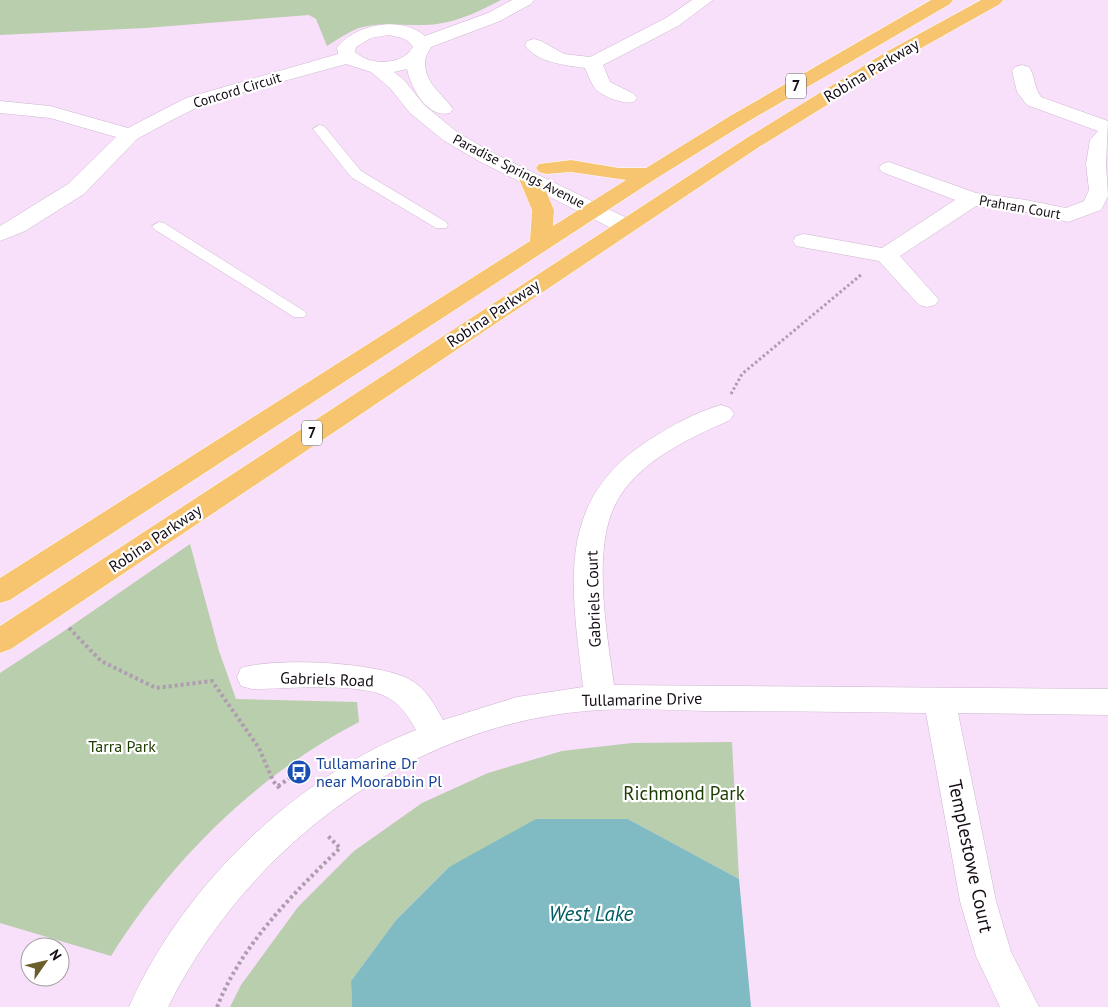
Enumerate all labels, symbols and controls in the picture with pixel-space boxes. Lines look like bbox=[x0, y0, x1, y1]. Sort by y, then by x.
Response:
street label: Robina Parkway bbox=[820, 33, 923, 106]
street label: Concord Circuit bbox=[191, 68, 283, 112]
road number: 7 bbox=[786, 74, 806, 98]
street label: Paradise Springs Avenue bbox=[450, 130, 588, 212]
street label: Prahran Court bbox=[978, 191, 1062, 223]
street label: Robina Parkway bbox=[443, 274, 544, 351]
road number: 7 bbox=[302, 420, 322, 446]
street label: Robina Parkway bbox=[105, 499, 206, 576]
street label: Gabriels Court bbox=[581, 550, 605, 648]
street label: Gabriels Road bbox=[280, 667, 374, 691]
street label: Tullamarine Drive bbox=[581, 688, 703, 710]
park label: Tarra Park bbox=[88, 736, 156, 756]
place label: Tullamarine Dr near Moorabbin Pl bbox=[316, 753, 442, 791]
bus stop icon: Tullamarine Dr near Moorabbin Pl bbox=[286, 759, 312, 785]
street label: Templestowe Court bbox=[943, 777, 999, 935]
park label: Richmond Park bbox=[623, 781, 745, 805]
water label: West Lake bbox=[549, 900, 634, 927]
north arrow bbox=[20, 937, 70, 987]
text: N bbox=[46, 946, 66, 964]

